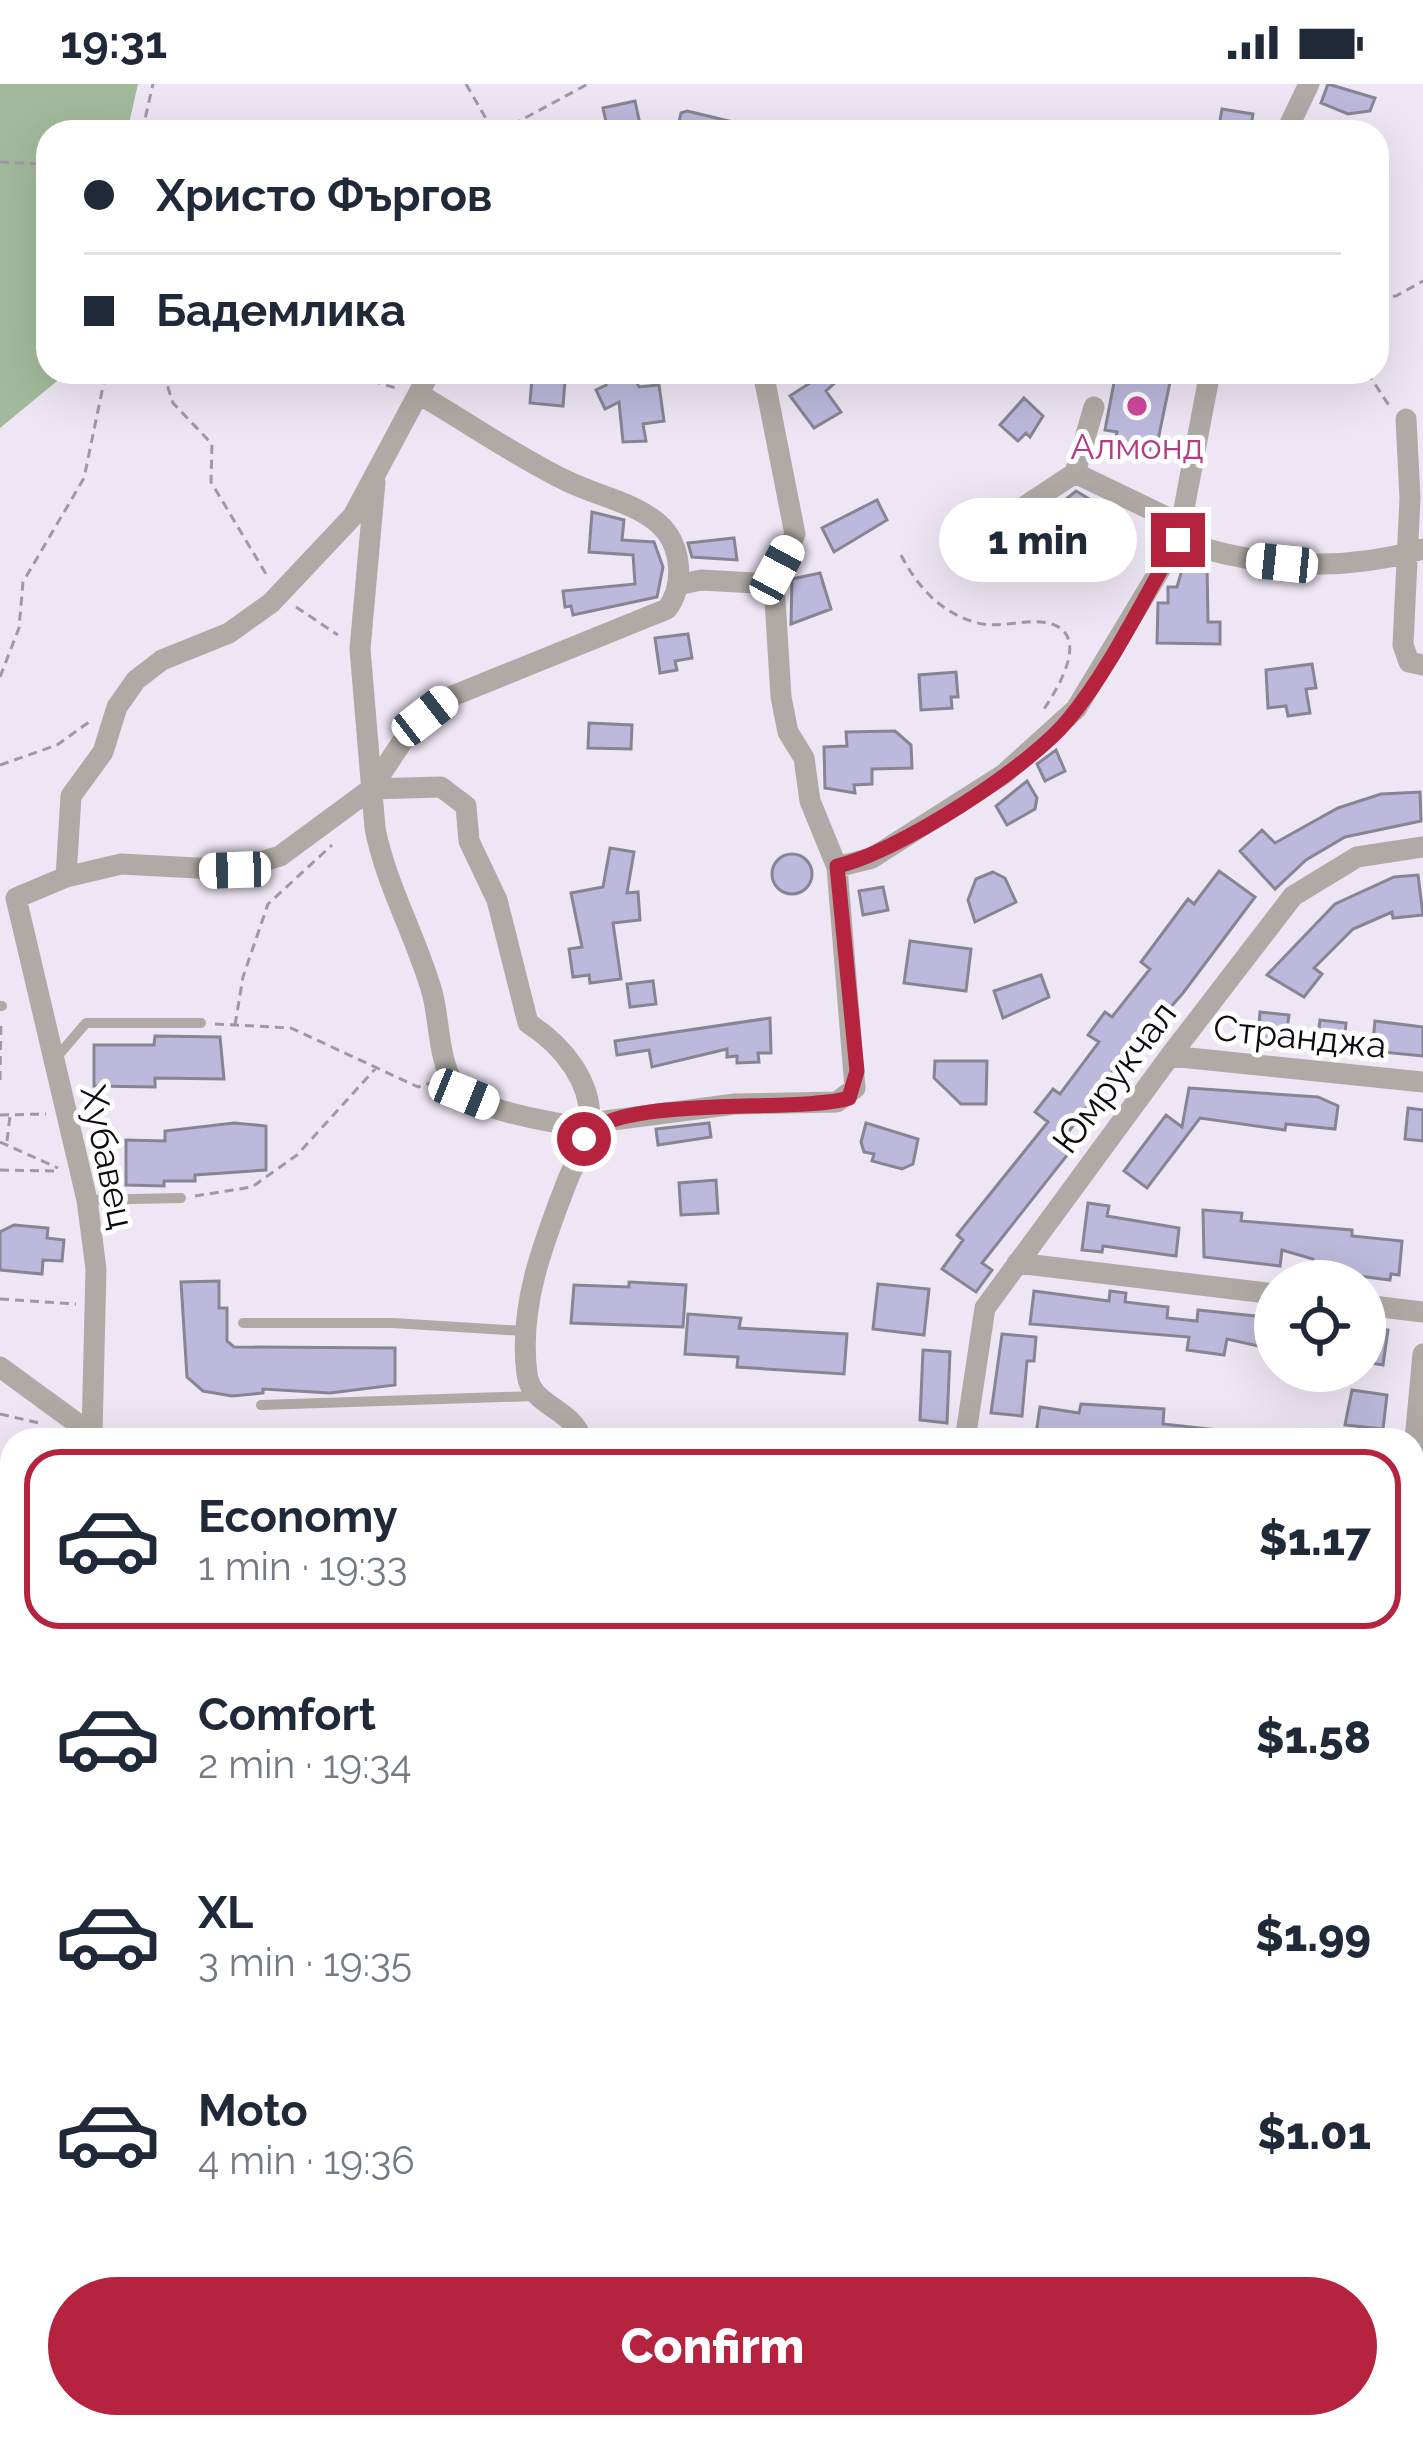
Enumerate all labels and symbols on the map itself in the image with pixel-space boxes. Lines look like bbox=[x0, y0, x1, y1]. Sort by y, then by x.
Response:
marker: Алмонд bbox=[1124, 393, 1150, 419]
place label: Алмонд bbox=[1070, 425, 1204, 467]
callout: 1 min bbox=[938, 498, 1136, 582]
route end bbox=[1151, 513, 1205, 567]
car bbox=[744, 530, 810, 610]
car bbox=[1244, 541, 1320, 585]
car bbox=[386, 680, 464, 752]
car bbox=[198, 851, 272, 889]
street label: Юмрукчал bbox=[1044, 993, 1184, 1161]
street label: Странджа bbox=[1211, 1006, 1389, 1066]
car bbox=[424, 1064, 504, 1124]
street label: Хубавец bbox=[72, 1082, 144, 1232]
route start bbox=[557, 1112, 611, 1166]

